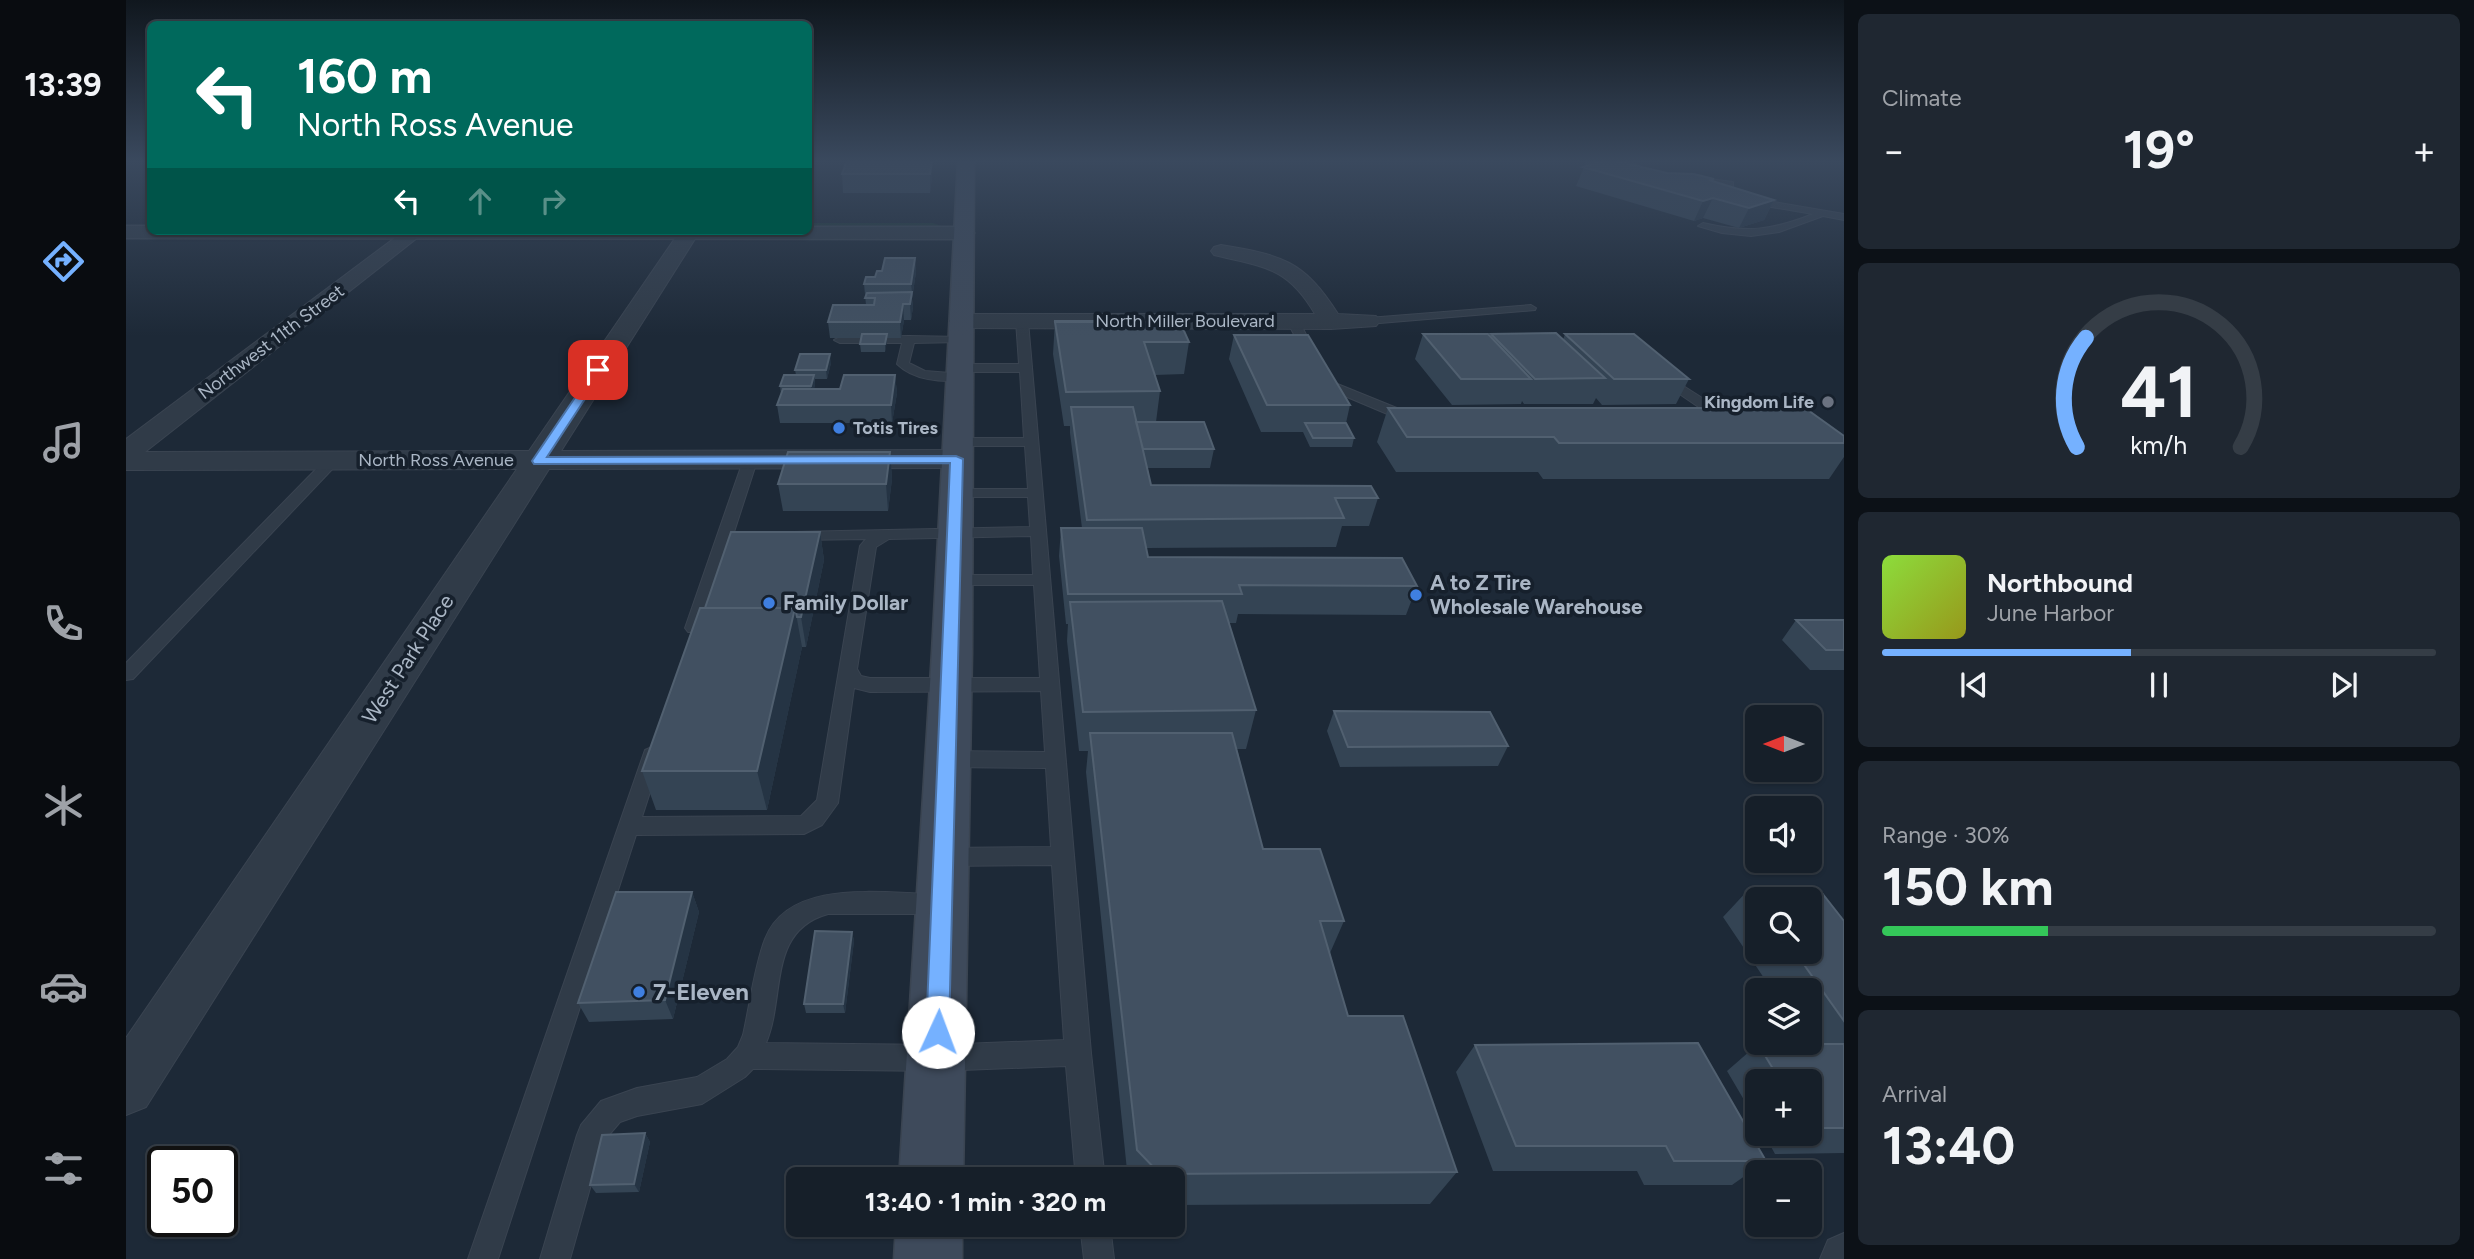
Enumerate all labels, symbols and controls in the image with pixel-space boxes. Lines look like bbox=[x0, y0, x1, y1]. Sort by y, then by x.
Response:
text: 160 m bbox=[297, 46, 432, 105]
icon: left bbox=[182, 49, 273, 140]
text: 13:39 bbox=[24, 66, 102, 104]
text: Climate bbox=[1882, 84, 1961, 112]
text: North Ross Avenue bbox=[297, 106, 574, 144]
text: 19° bbox=[2123, 119, 2195, 181]
text: − bbox=[1882, 128, 1906, 174]
text: + bbox=[2412, 128, 2436, 174]
icon: left bbox=[388, 182, 426, 220]
icon: ahead bbox=[461, 182, 499, 220]
icon: right bbox=[534, 182, 572, 220]
icon: directions bbox=[39, 237, 88, 286]
street label: Northwest 11th Street bbox=[194, 280, 348, 404]
street label: North Miller Boulevard bbox=[1095, 310, 1275, 332]
pin bbox=[568, 340, 628, 400]
text: 41 bbox=[2121, 348, 2197, 435]
icon: arrive bbox=[579, 351, 617, 389]
place label: Kingdom Life bbox=[1704, 391, 1814, 413]
marker: Kingdom Life bbox=[1820, 394, 1836, 410]
place label: Totis Tires bbox=[853, 417, 938, 439]
icon: music bbox=[39, 418, 88, 467]
marker: Totis Tires bbox=[831, 420, 847, 436]
text: km/h bbox=[2130, 429, 2188, 459]
street label: North Ross Avenue bbox=[358, 449, 514, 471]
text: Northbound bbox=[1987, 567, 2133, 599]
place label: A to Z Tire Wholesale Warehouse bbox=[1430, 570, 1643, 619]
marker: A to Z Tire Wholesale Warehouse bbox=[1408, 587, 1424, 603]
street label: West Park Place bbox=[356, 589, 459, 728]
place label: Family Dollar bbox=[783, 590, 908, 615]
marker: Family Dollar bbox=[761, 595, 777, 611]
icon: phone bbox=[39, 599, 88, 648]
text: June Harbor bbox=[1987, 599, 2114, 627]
icon: previous bbox=[1955, 666, 1993, 704]
icon: pause bbox=[2140, 666, 2178, 704]
icon: next bbox=[2325, 666, 2363, 704]
north arrow bbox=[1745, 705, 1822, 782]
map controls bbox=[1745, 705, 1822, 1237]
icon: climate bbox=[39, 781, 88, 830]
button: sound bbox=[1745, 796, 1822, 873]
text: Range · 30% bbox=[1882, 821, 2010, 849]
text: 150 km bbox=[1882, 856, 2054, 918]
button: search bbox=[1745, 887, 1822, 964]
icon: car bbox=[39, 962, 88, 1011]
place label: 7-Eleven bbox=[653, 977, 749, 1006]
button: layers bbox=[1745, 978, 1822, 1055]
marker: 7-Eleven bbox=[631, 984, 647, 1000]
position arrow bbox=[901, 995, 975, 1069]
button: + bbox=[1745, 1069, 1822, 1146]
text: Arrival bbox=[1882, 1080, 1947, 1108]
text: 13:40 bbox=[1882, 1115, 2015, 1177]
icon: filters bbox=[39, 1144, 88, 1193]
speed limit sign: 50 bbox=[147, 1146, 238, 1237]
button: − bbox=[1745, 1160, 1822, 1237]
text: 13:40 · 1 min · 320 m bbox=[865, 1186, 1106, 1218]

